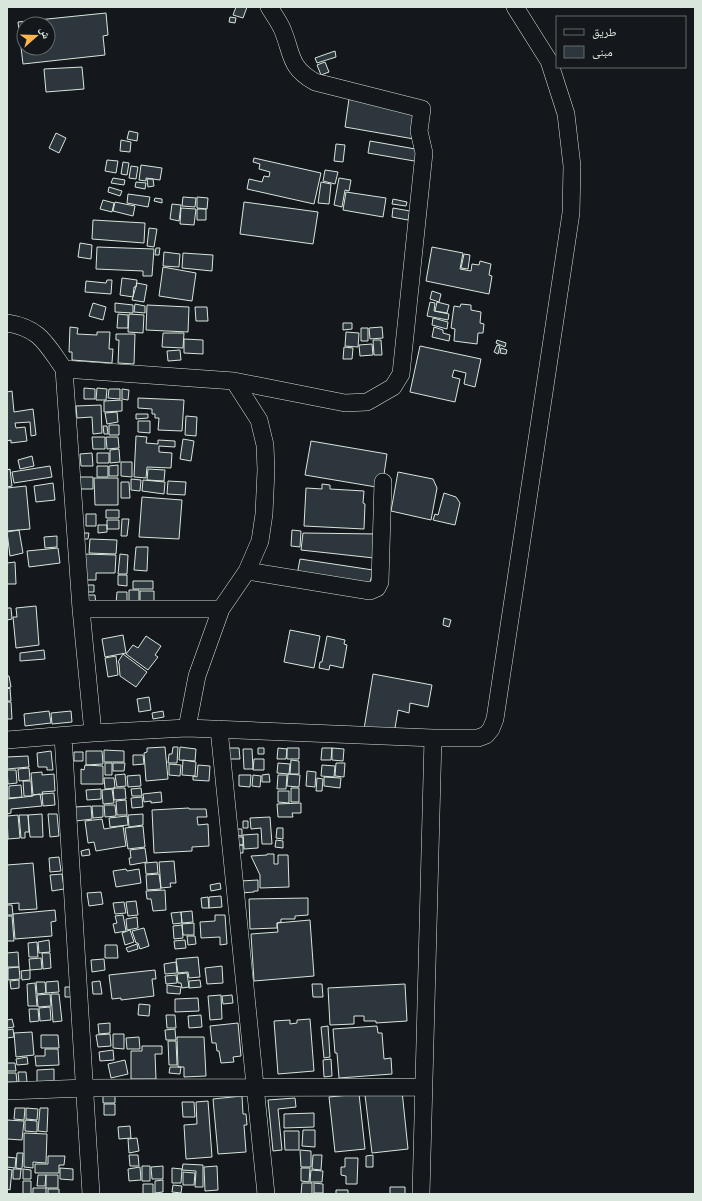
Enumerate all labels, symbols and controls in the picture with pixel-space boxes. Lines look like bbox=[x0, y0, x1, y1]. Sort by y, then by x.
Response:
north arrow bbox=[16, 16, 56, 56]
legend bbox=[556, 16, 686, 68]
text: طريق bbox=[592, 24, 617, 40]
text: ش bbox=[36, 25, 54, 41]
text: مبنى bbox=[592, 44, 613, 60]

